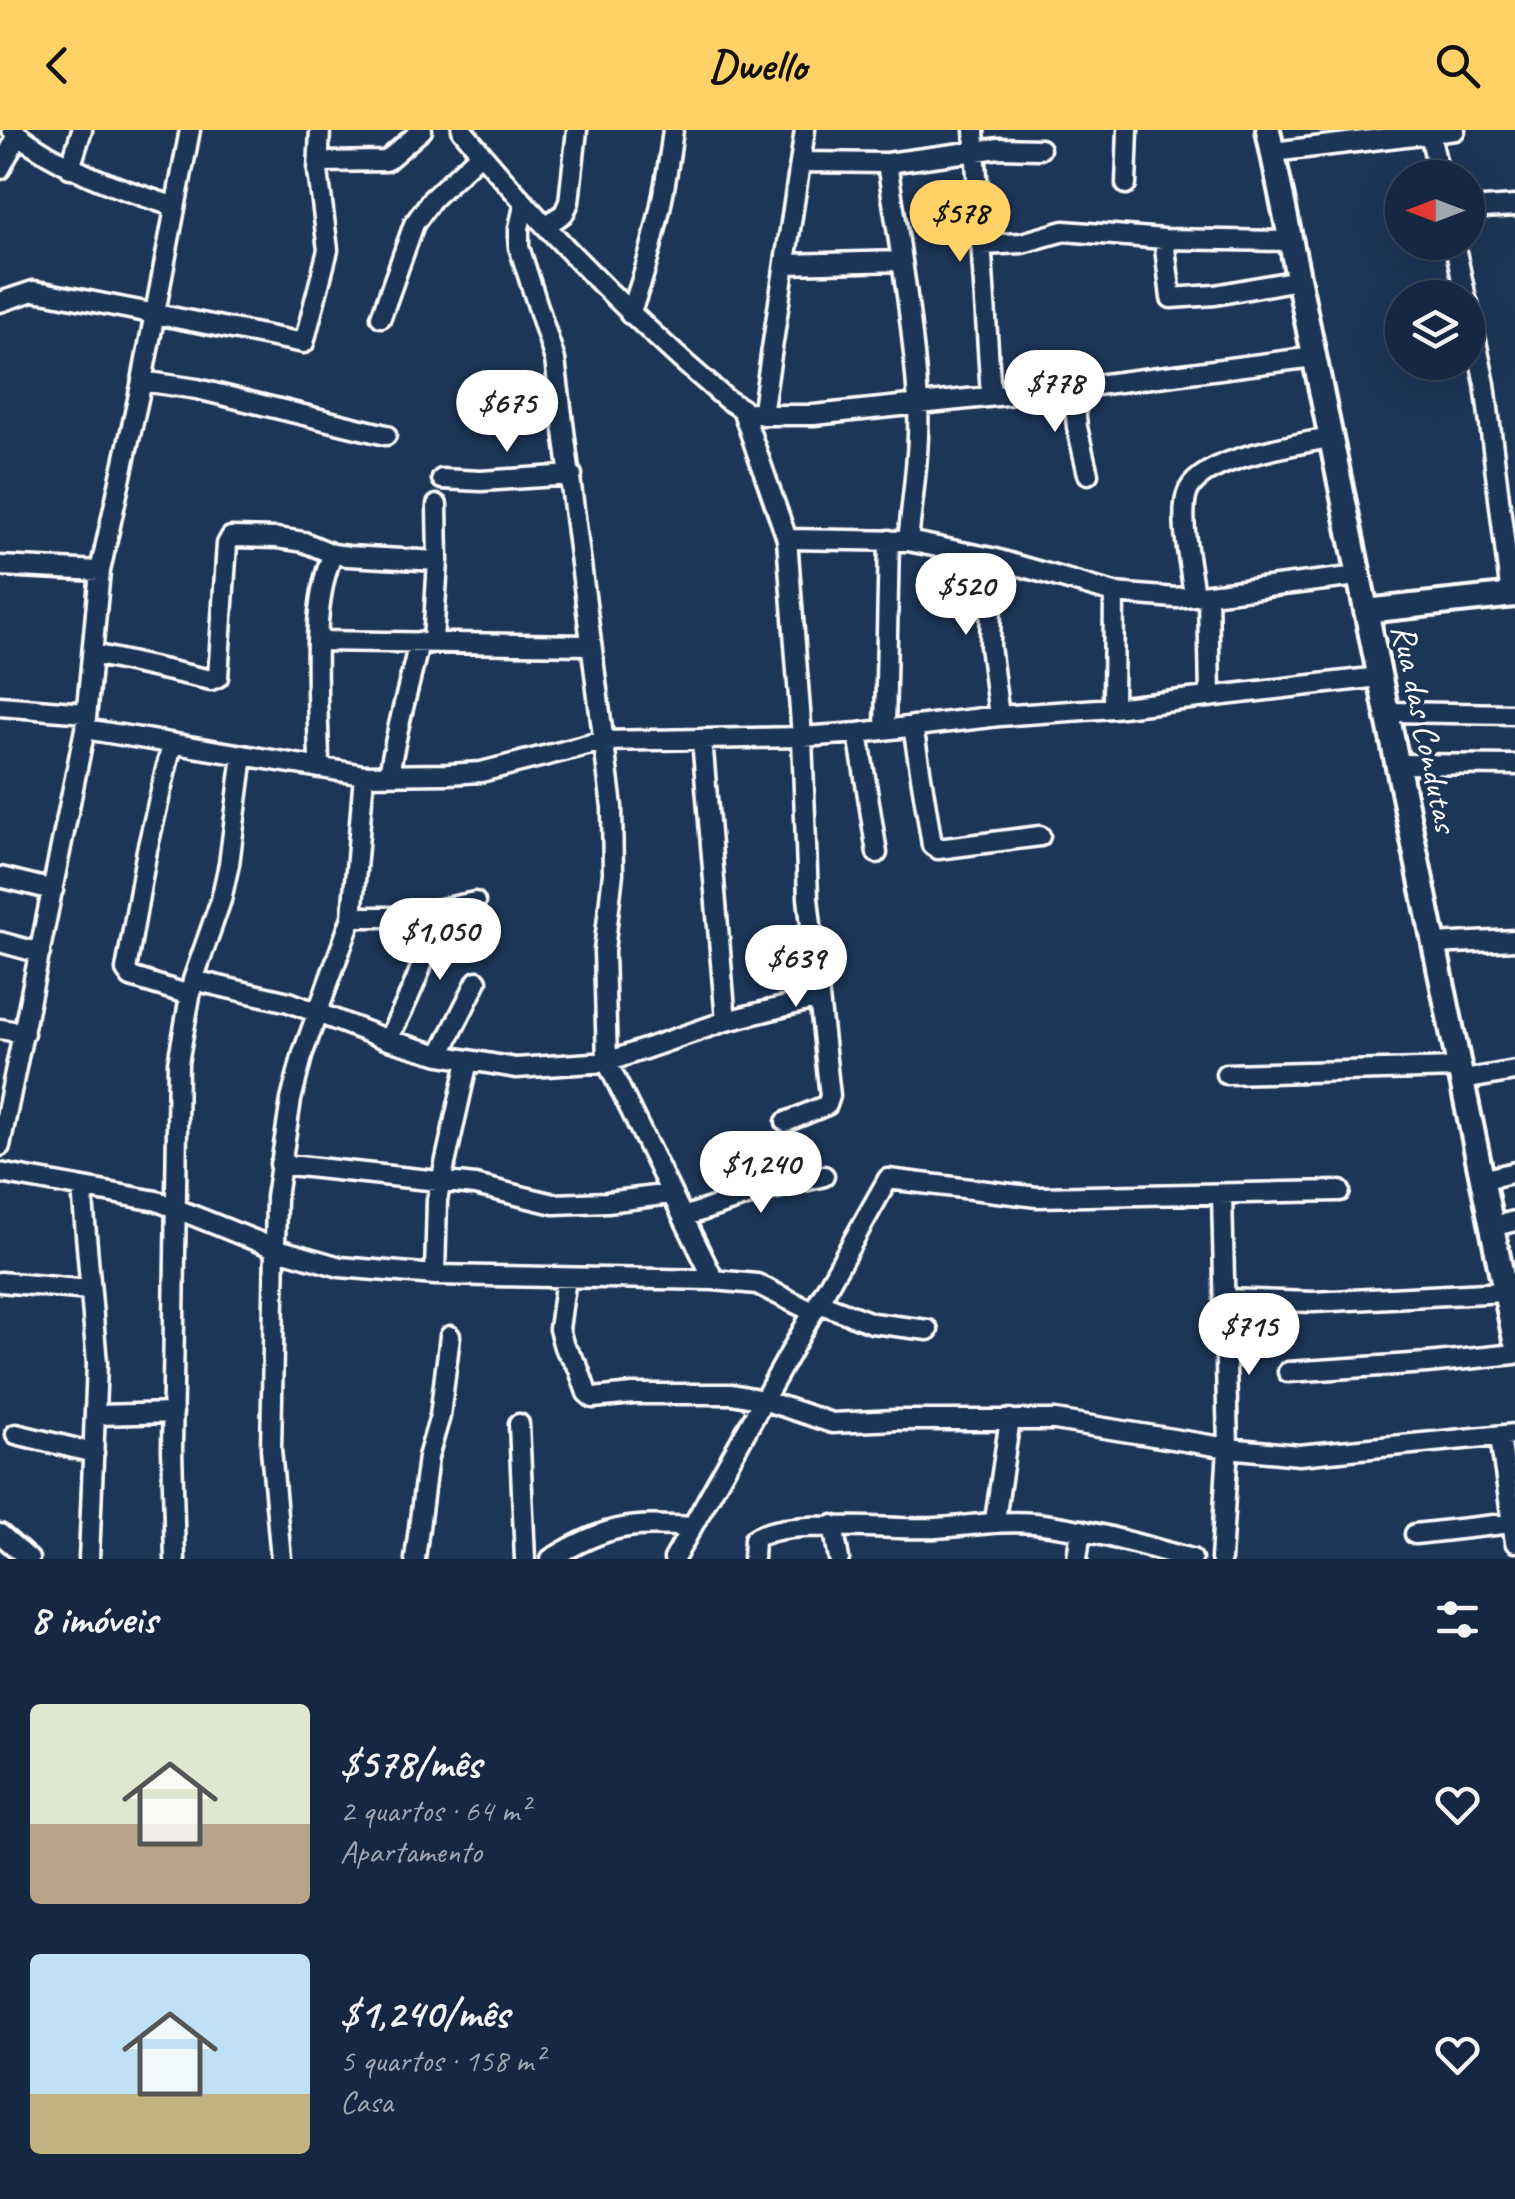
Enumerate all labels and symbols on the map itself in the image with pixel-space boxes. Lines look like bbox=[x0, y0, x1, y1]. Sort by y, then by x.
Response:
north arrow bbox=[1385, 160, 1485, 260]
pin: $578 bbox=[901, 180, 1019, 265]
pin: $778 bbox=[996, 350, 1114, 435]
pin: $675 bbox=[448, 370, 566, 455]
pin: $520 bbox=[907, 553, 1025, 638]
street label: Rua das Condutas bbox=[1381, 620, 1470, 839]
pin: $1,050 bbox=[359, 898, 521, 983]
pin: $639 bbox=[737, 925, 855, 1010]
pin: $1,240 bbox=[680, 1131, 842, 1216]
pin: $715 bbox=[1190, 1293, 1308, 1378]

